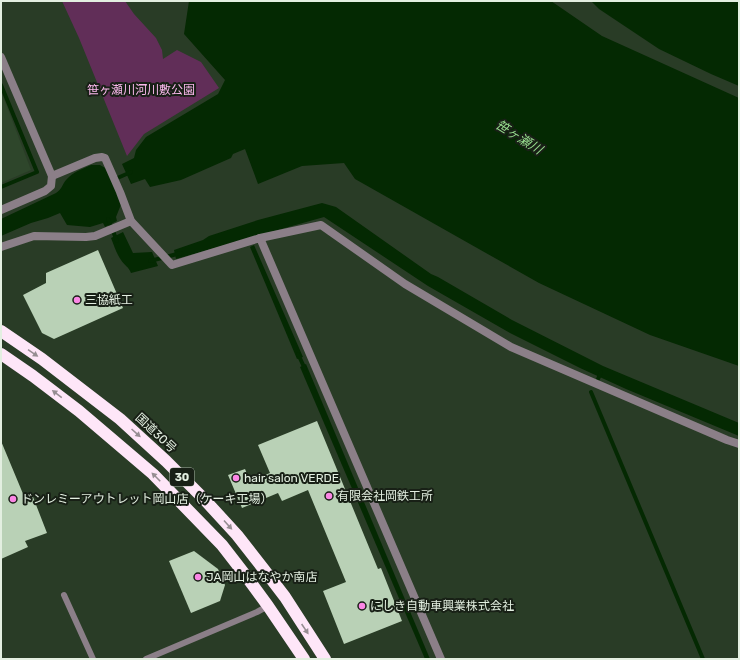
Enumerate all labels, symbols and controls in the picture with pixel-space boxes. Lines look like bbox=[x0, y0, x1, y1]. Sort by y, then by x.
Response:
park label: 笹ヶ瀬川河川敷公園 bbox=[87, 83, 195, 97]
water label: 笹ヶ瀬川 bbox=[493, 117, 547, 158]
place label: 三協紙工 bbox=[85, 293, 133, 307]
marker: 三協紙工 bbox=[72, 295, 82, 305]
one-way arrow bbox=[28, 349, 39, 357]
one-way arrow bbox=[51, 390, 62, 398]
street label: 国道30号 bbox=[133, 411, 179, 455]
one-way arrow bbox=[131, 428, 141, 438]
road number: 30 bbox=[170, 468, 194, 486]
place label: hair salon VERDE bbox=[244, 471, 339, 485]
one-way arrow bbox=[151, 472, 161, 482]
marker: hair salon VERDE bbox=[231, 473, 241, 483]
place label: 有限会社岡鉄工所 bbox=[337, 489, 433, 503]
marker: 有限会社岡鉄工所 bbox=[324, 491, 334, 501]
place label: ドンレミーアウトレット岡山店（ケーキ工場） bbox=[21, 492, 273, 506]
marker: ドンレミーアウトレット岡山店（ケーキ工場） bbox=[8, 494, 18, 504]
one-way arrow bbox=[223, 520, 232, 530]
place label: JA岡山はなやか南店 bbox=[206, 570, 318, 584]
marker: JA岡山はなやか南店 bbox=[193, 572, 203, 582]
place label: にしき自動車興業株式会社 bbox=[370, 599, 514, 613]
marker: にしき自動車興業株式会社 bbox=[357, 601, 367, 611]
one-way arrow bbox=[302, 623, 309, 635]

